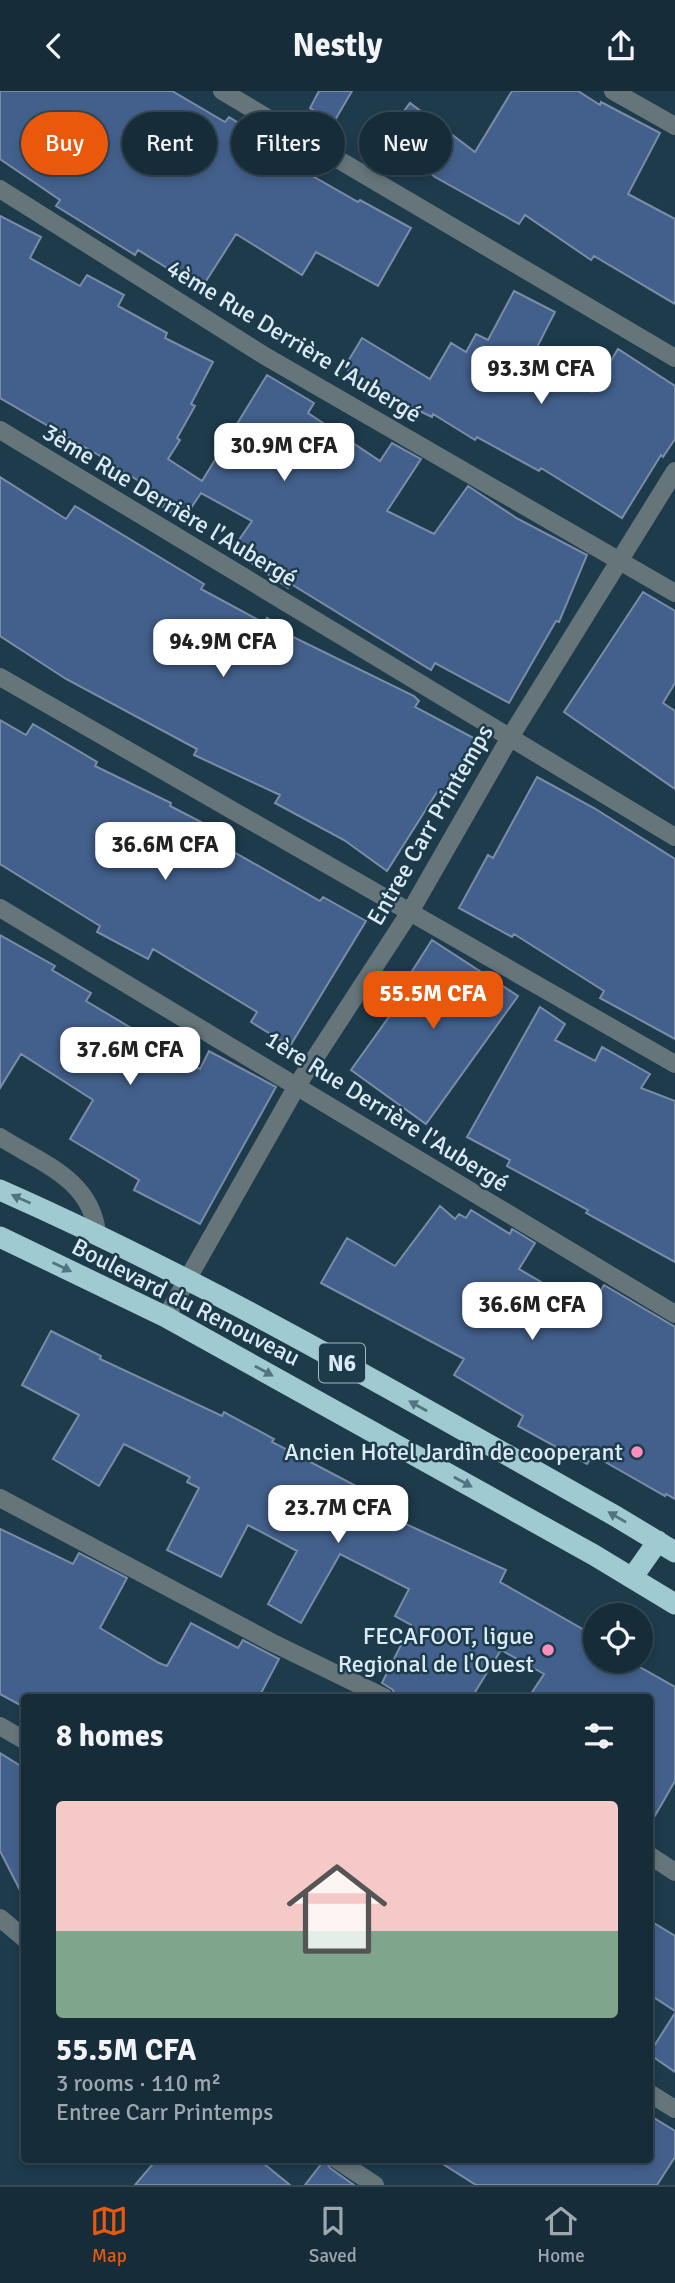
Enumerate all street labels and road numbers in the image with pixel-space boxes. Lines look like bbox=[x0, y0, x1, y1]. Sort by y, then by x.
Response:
street label: 4ème Rue Derrière l'Aubergé bbox=[161, 253, 427, 429]
street label: 3ème Rue Derrière l'Aubergé bbox=[37, 417, 303, 593]
street label: Entree Carr Printemps bbox=[360, 719, 500, 931]
street label: 1ère Rue Derrière l'Aubergé bbox=[260, 1024, 514, 1198]
street label: Boulevard du Renouveau bbox=[67, 1231, 305, 1373]
road number: N6 bbox=[319, 1343, 365, 1383]

